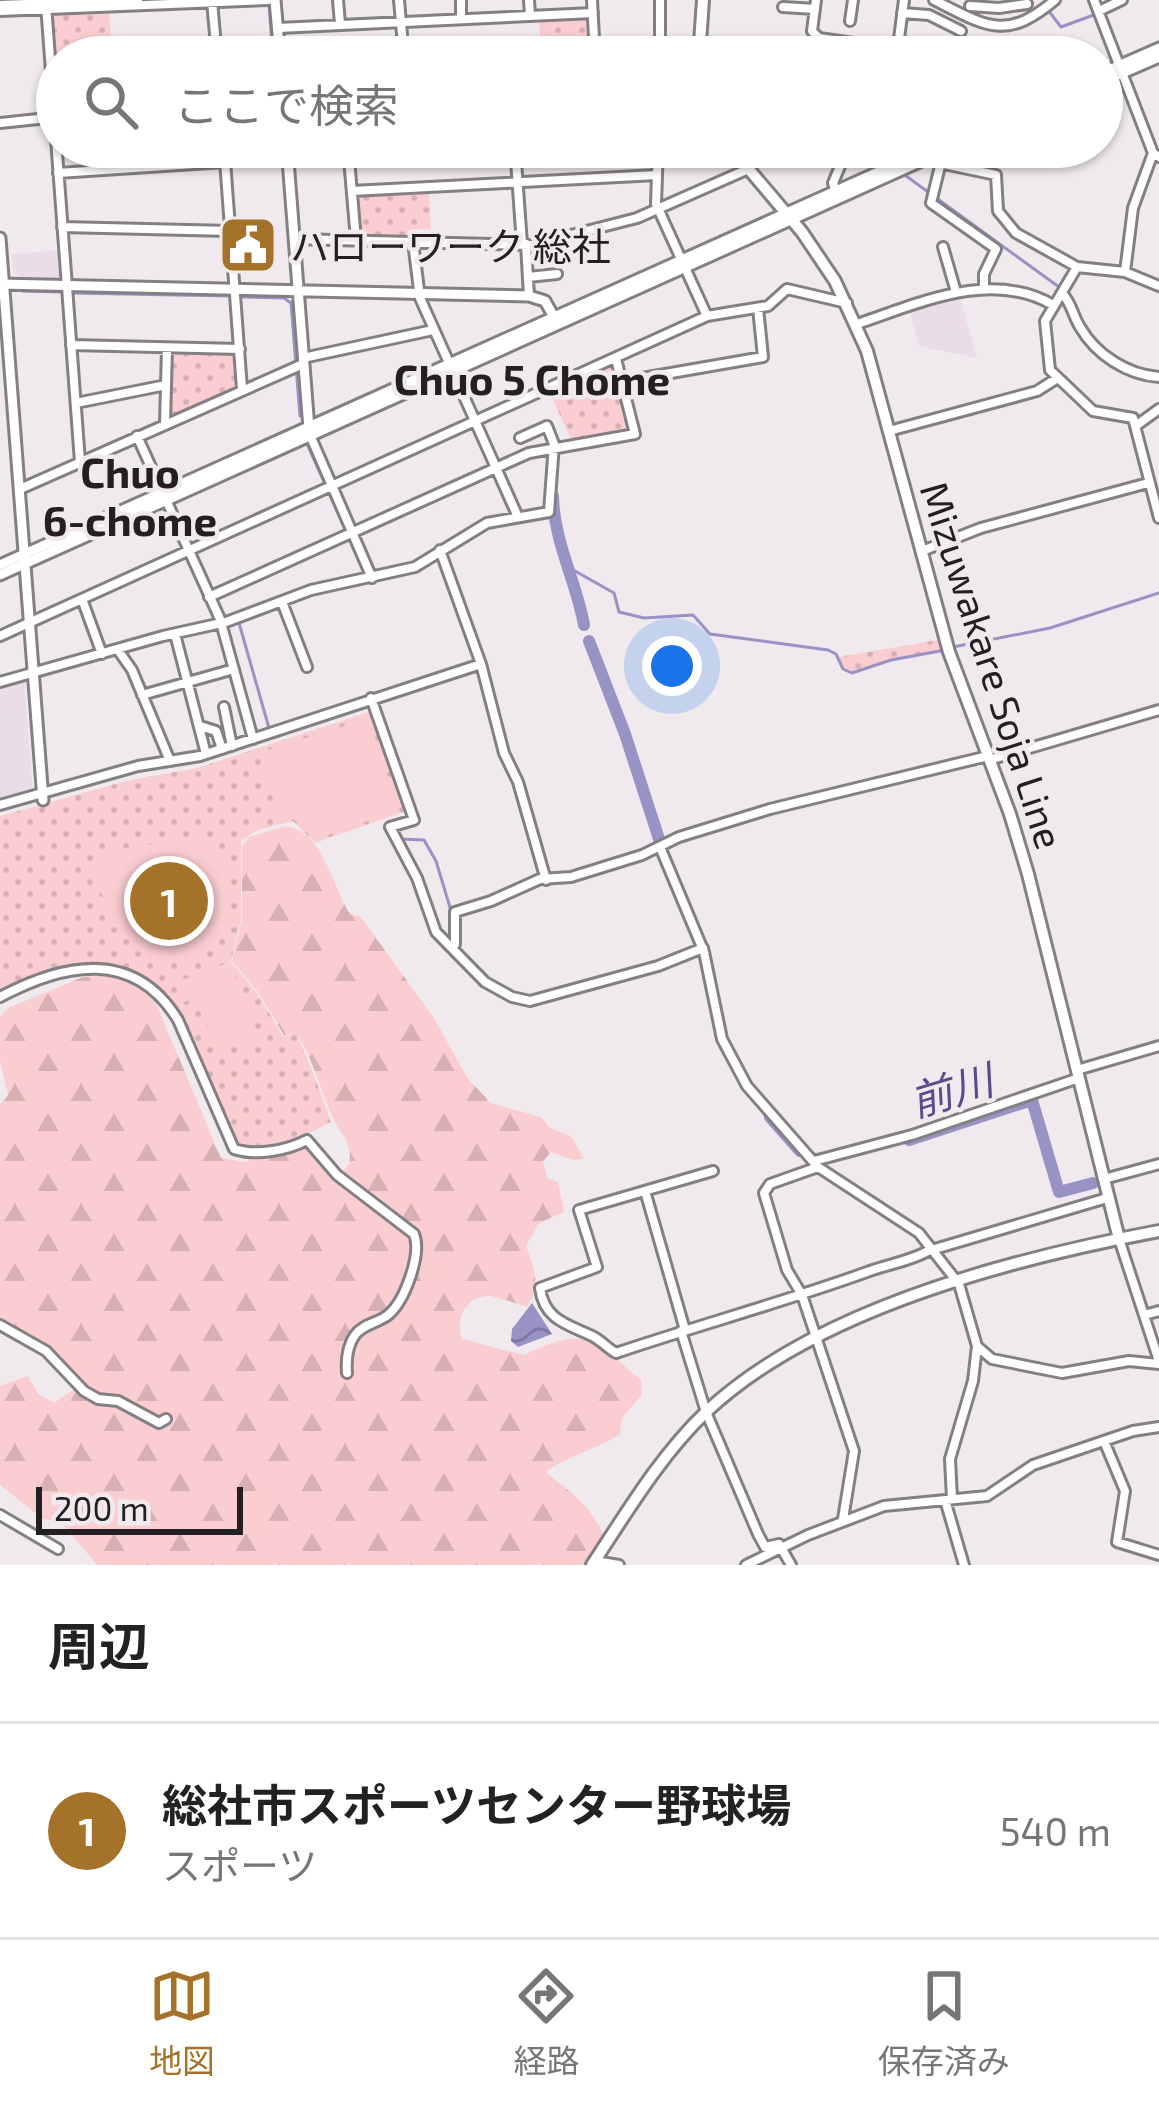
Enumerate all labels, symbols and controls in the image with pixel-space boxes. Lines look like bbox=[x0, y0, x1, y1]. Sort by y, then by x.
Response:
search box bbox=[36, 36, 1123, 168]
icon: search bbox=[78, 69, 144, 135]
text: ここで検索 bbox=[174, 77, 399, 131]
public building icon: ハローワーク 総社 bbox=[217, 214, 279, 276]
place label: ハローワーク 総社 bbox=[290, 222, 611, 269]
district label: Chuo 5 Chome bbox=[394, 353, 670, 403]
district label: Chuo 6-chome bbox=[43, 446, 217, 544]
street label: Mizuwakare Soja Line bbox=[912, 476, 1074, 854]
your location bbox=[642, 636, 702, 696]
pin: 1 bbox=[130, 856, 208, 946]
water label: 前川 bbox=[904, 1052, 1002, 1125]
scale bar bbox=[36, 1481, 243, 1534]
text: 200 m bbox=[54, 1488, 149, 1528]
text: 周辺 bbox=[48, 1614, 150, 1675]
text: 総社市スポーツセンター野球場 bbox=[162, 1777, 791, 1831]
text: 1 bbox=[79, 1807, 95, 1854]
text: 540 m bbox=[1000, 1807, 1111, 1854]
text: スポーツ bbox=[162, 1841, 317, 1888]
tab: 地図 bbox=[149, 1963, 215, 2083]
tab: 経路 bbox=[513, 1963, 579, 2083]
tab: 保存済み bbox=[878, 1963, 1010, 2083]

